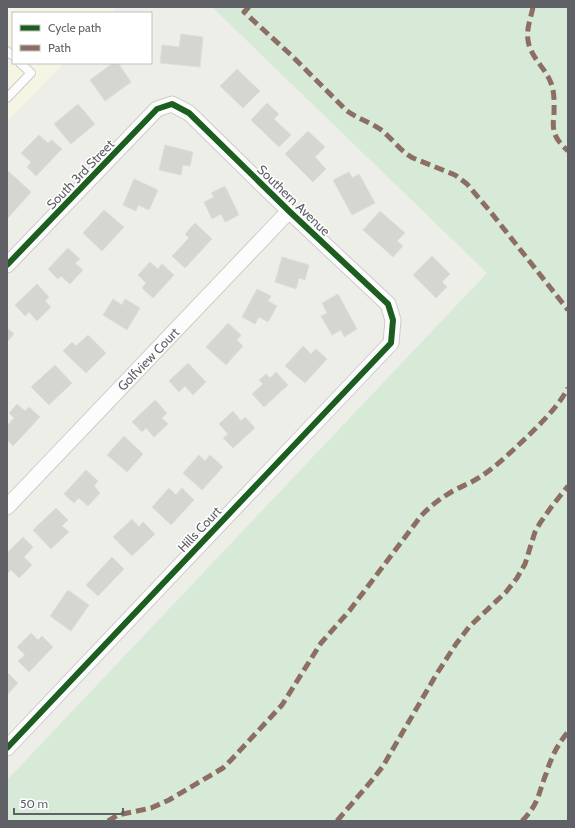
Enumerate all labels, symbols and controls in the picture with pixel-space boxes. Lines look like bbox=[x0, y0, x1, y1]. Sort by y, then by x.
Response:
legend bbox=[12, 12, 152, 64]
text: Cycle path bbox=[48, 20, 101, 35]
text: Path bbox=[48, 40, 71, 55]
street label: South 3rd Street bbox=[43, 135, 118, 212]
street label: Southern Avenue bbox=[254, 161, 334, 239]
street label: Golfview Court bbox=[114, 324, 183, 394]
street label: Hills Court bbox=[174, 502, 225, 555]
scale bar bbox=[14, 790, 123, 816]
text: 50 m bbox=[20, 796, 48, 811]

